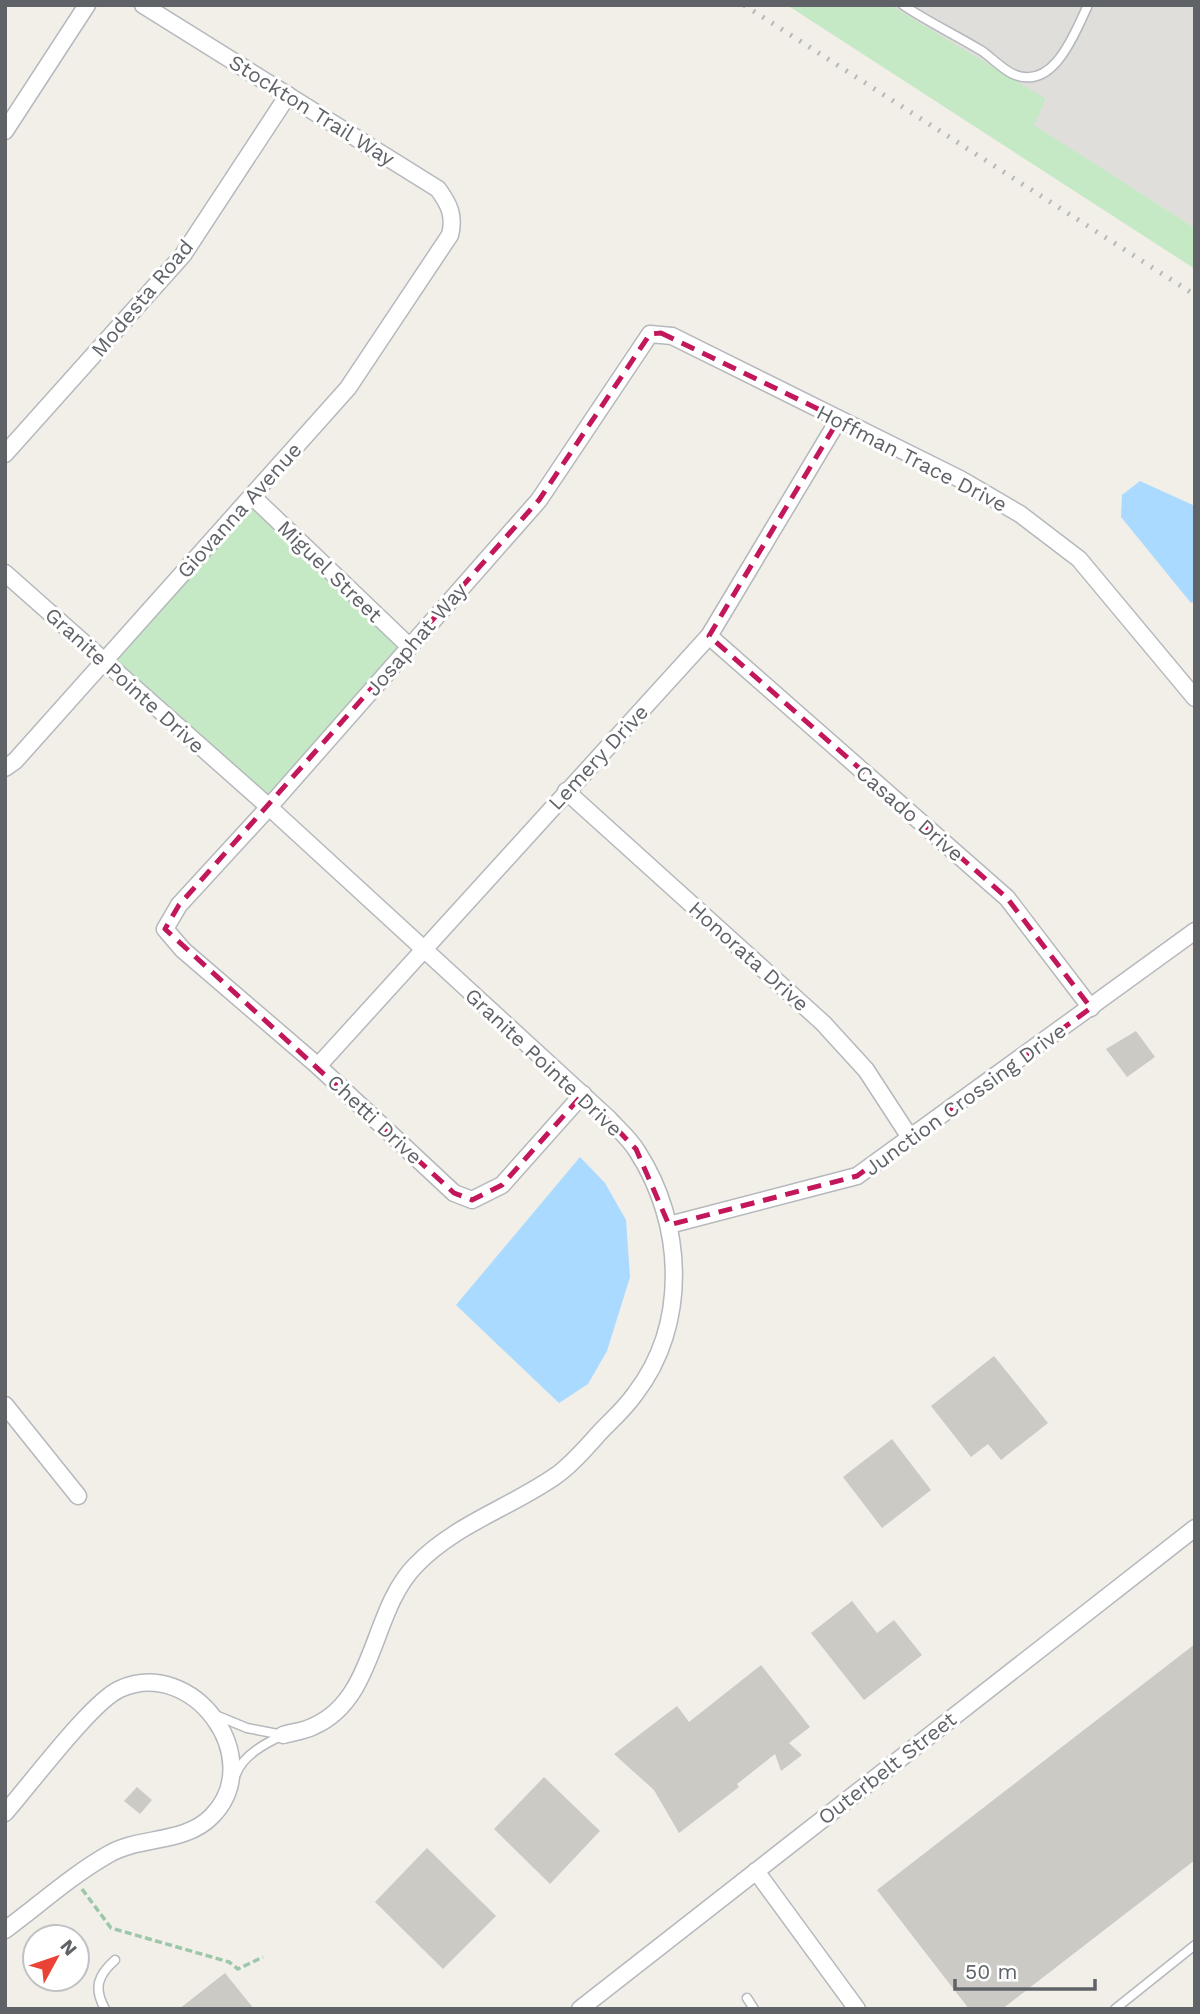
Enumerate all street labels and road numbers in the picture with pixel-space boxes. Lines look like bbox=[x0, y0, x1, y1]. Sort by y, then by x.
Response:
street label: Stockton Trail Way bbox=[225, 49, 399, 171]
street label: Modesta Road bbox=[86, 234, 198, 362]
street label: Hoffman Trace Drive bbox=[813, 399, 1011, 517]
street label: Giovanna Avenue bbox=[172, 437, 306, 583]
street label: Miguel Street bbox=[272, 515, 388, 627]
street label: Josaphat Way bbox=[360, 577, 472, 701]
street label: Granite Pointe Drive bbox=[40, 602, 210, 758]
street label: Lemery Drive bbox=[543, 699, 653, 815]
street label: Casado Drive bbox=[851, 759, 969, 867]
street label: Honorata Drive bbox=[684, 896, 814, 1016]
street label: Granite Pointe Drive bbox=[460, 983, 628, 1141]
street label: Junction Crossing Drive bbox=[859, 1017, 1071, 1181]
street label: Chetti Drive bbox=[322, 1069, 428, 1169]
street label: Outerbelt Street bbox=[813, 1706, 961, 1830]

